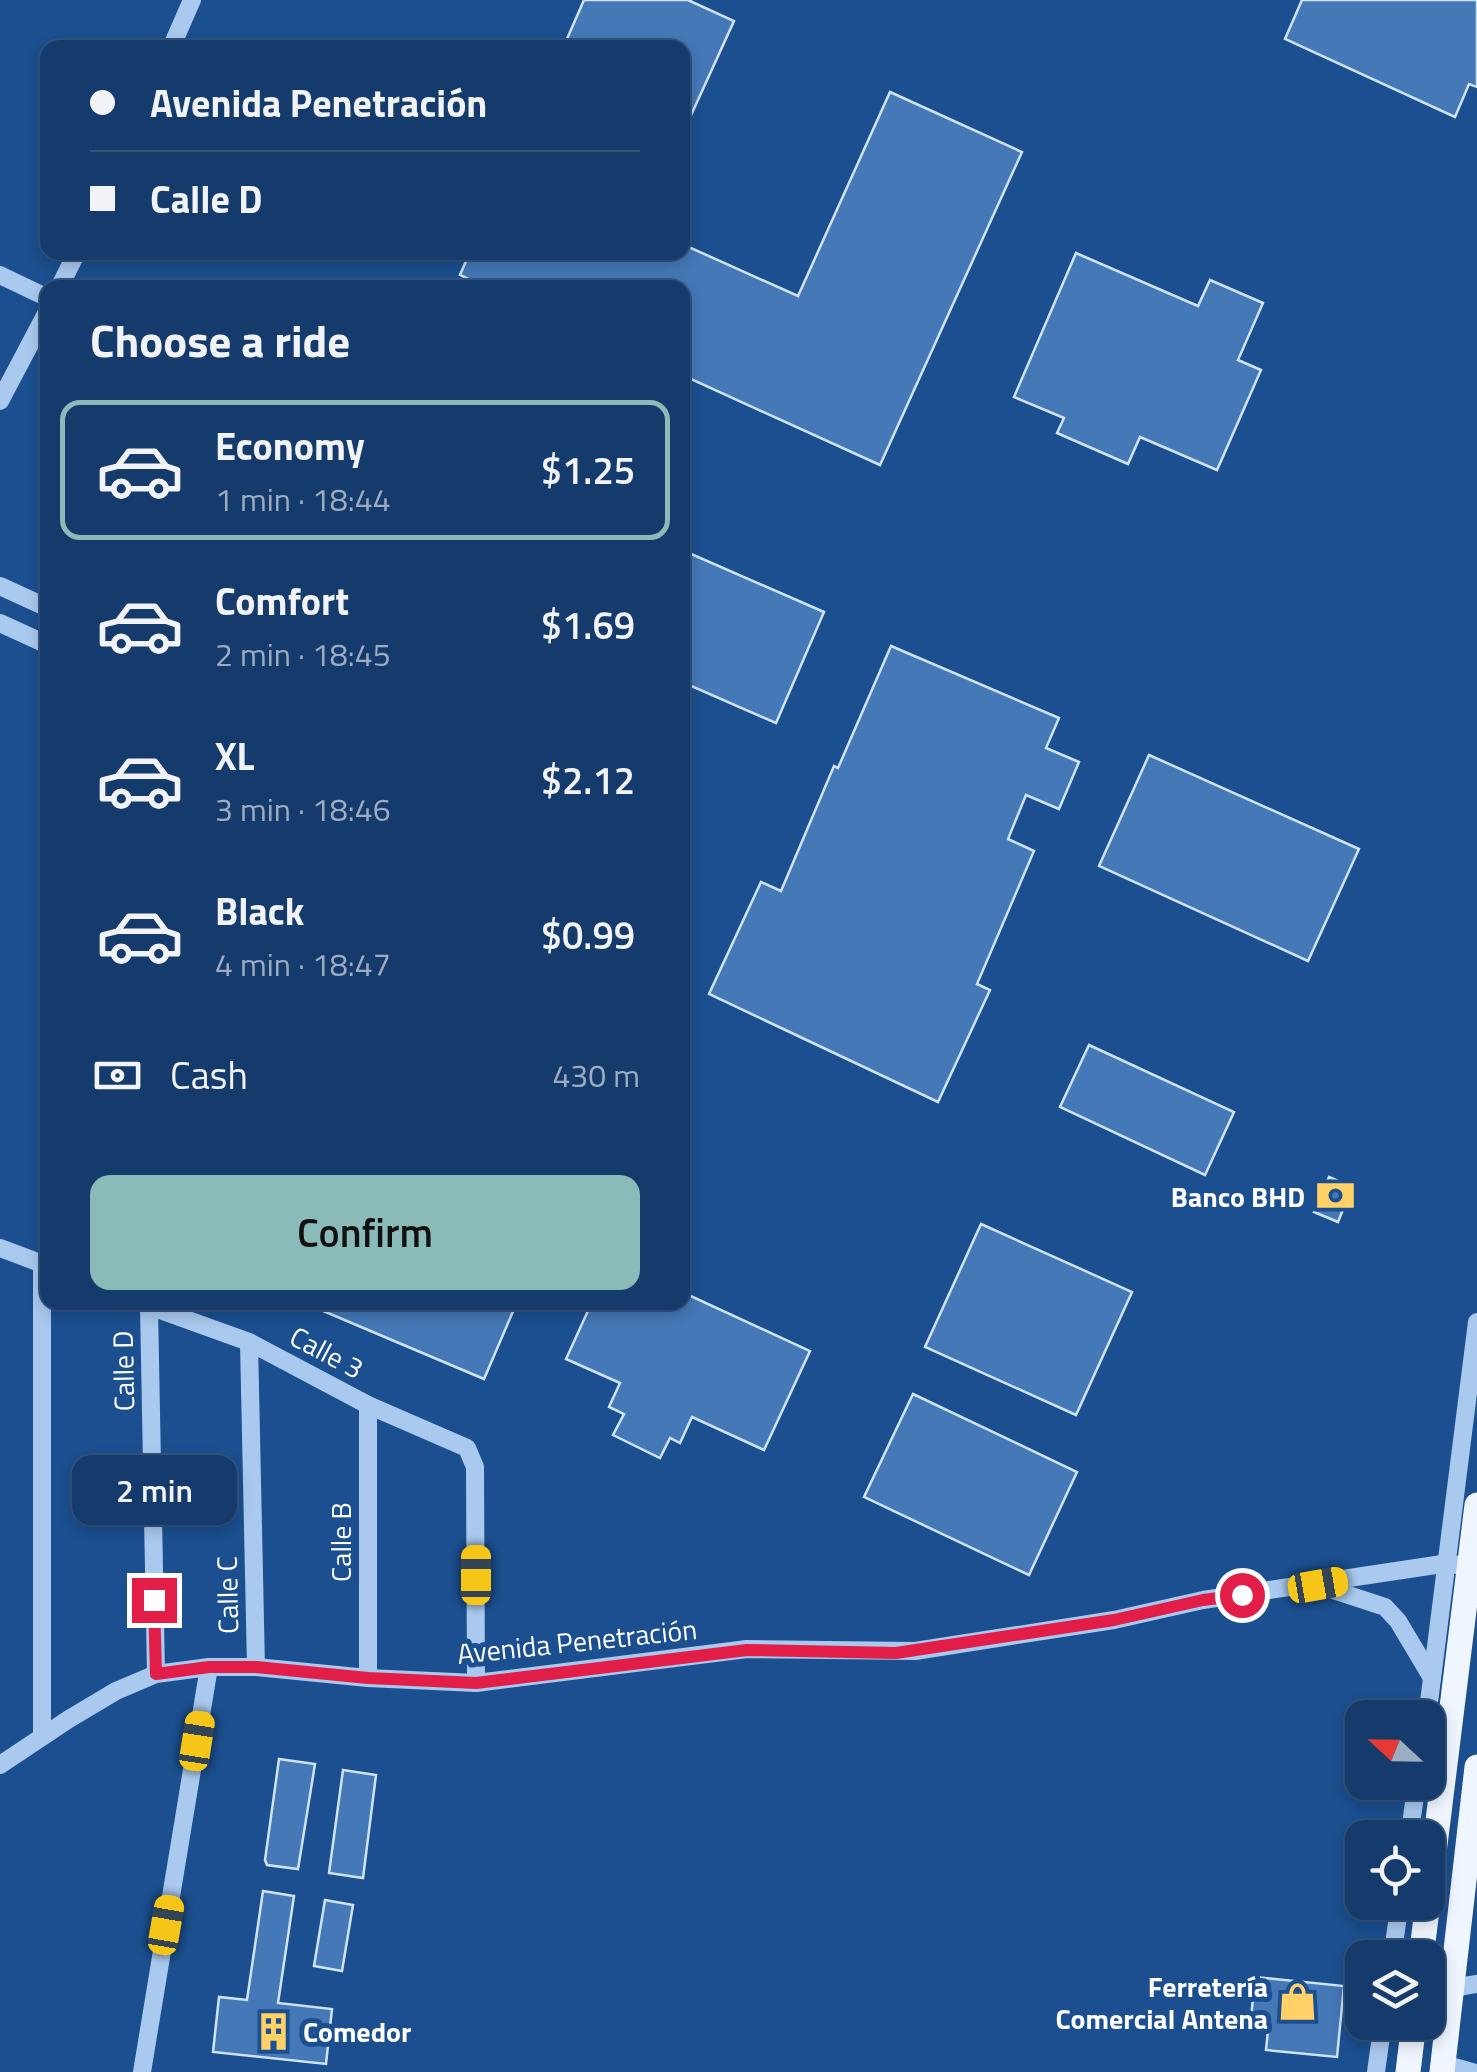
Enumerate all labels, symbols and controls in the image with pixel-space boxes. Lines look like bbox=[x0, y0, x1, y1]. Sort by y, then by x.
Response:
text: Avenida Penetración bbox=[150, 74, 487, 132]
text: Calle D bbox=[150, 170, 263, 228]
text: Choose a ride bbox=[90, 306, 350, 374]
text: Economy bbox=[215, 417, 365, 475]
icon: car bbox=[95, 425, 185, 515]
text: $1.25 bbox=[541, 441, 635, 499]
text: 1 min · 18:44 bbox=[215, 475, 391, 523]
text: Comfort bbox=[215, 572, 349, 630]
icon: car bbox=[95, 580, 185, 670]
text: $1.69 bbox=[541, 596, 635, 654]
text: 2 min · 18:45 bbox=[215, 630, 391, 678]
text: XL bbox=[215, 727, 255, 785]
icon: car bbox=[95, 735, 185, 825]
text: $2.12 bbox=[541, 751, 635, 809]
text: 3 min · 18:46 bbox=[215, 785, 391, 833]
text: Black bbox=[215, 882, 304, 940]
icon: car bbox=[95, 890, 185, 980]
text: $0.99 bbox=[541, 906, 635, 964]
text: 4 min · 18:47 bbox=[215, 940, 391, 988]
text: Cash bbox=[170, 1046, 248, 1104]
icon: cash bbox=[90, 1048, 145, 1103]
text: 430 m bbox=[552, 1051, 640, 1099]
button: Confirm bbox=[90, 1175, 640, 1290]
place label: Banco BHD bbox=[1171, 1175, 1305, 1218]
bank icon: Banco BHD bbox=[1314, 1175, 1356, 1217]
street label: Calle 3 bbox=[282, 1315, 372, 1389]
street label: Calle D bbox=[101, 1330, 145, 1412]
callout: 2 min bbox=[72, 1455, 236, 1525]
text: 2 min bbox=[116, 1466, 193, 1514]
street label: Calle B bbox=[319, 1502, 362, 1582]
car bbox=[461, 1545, 491, 1605]
street label: Calle C bbox=[205, 1556, 249, 1634]
car bbox=[1286, 1565, 1350, 1605]
route start bbox=[1220, 1573, 1265, 1618]
route end bbox=[132, 1578, 177, 1623]
street label: Avenida Penetración bbox=[455, 1607, 699, 1675]
north arrow bbox=[1345, 1700, 1445, 1800]
map controls bbox=[1345, 1700, 1445, 2040]
car bbox=[177, 1709, 217, 1773]
button: locate bbox=[1345, 1820, 1445, 1920]
car bbox=[146, 1893, 186, 1957]
button: layers bbox=[1345, 1940, 1445, 2040]
place label: Ferretería Comercial Antena bbox=[1056, 1965, 1268, 2040]
shop icon: Ferretería Comercial Antena bbox=[1277, 1981, 1319, 2023]
building icon: Comedor bbox=[252, 2010, 294, 2052]
place label: Comedor bbox=[303, 2010, 411, 2053]

